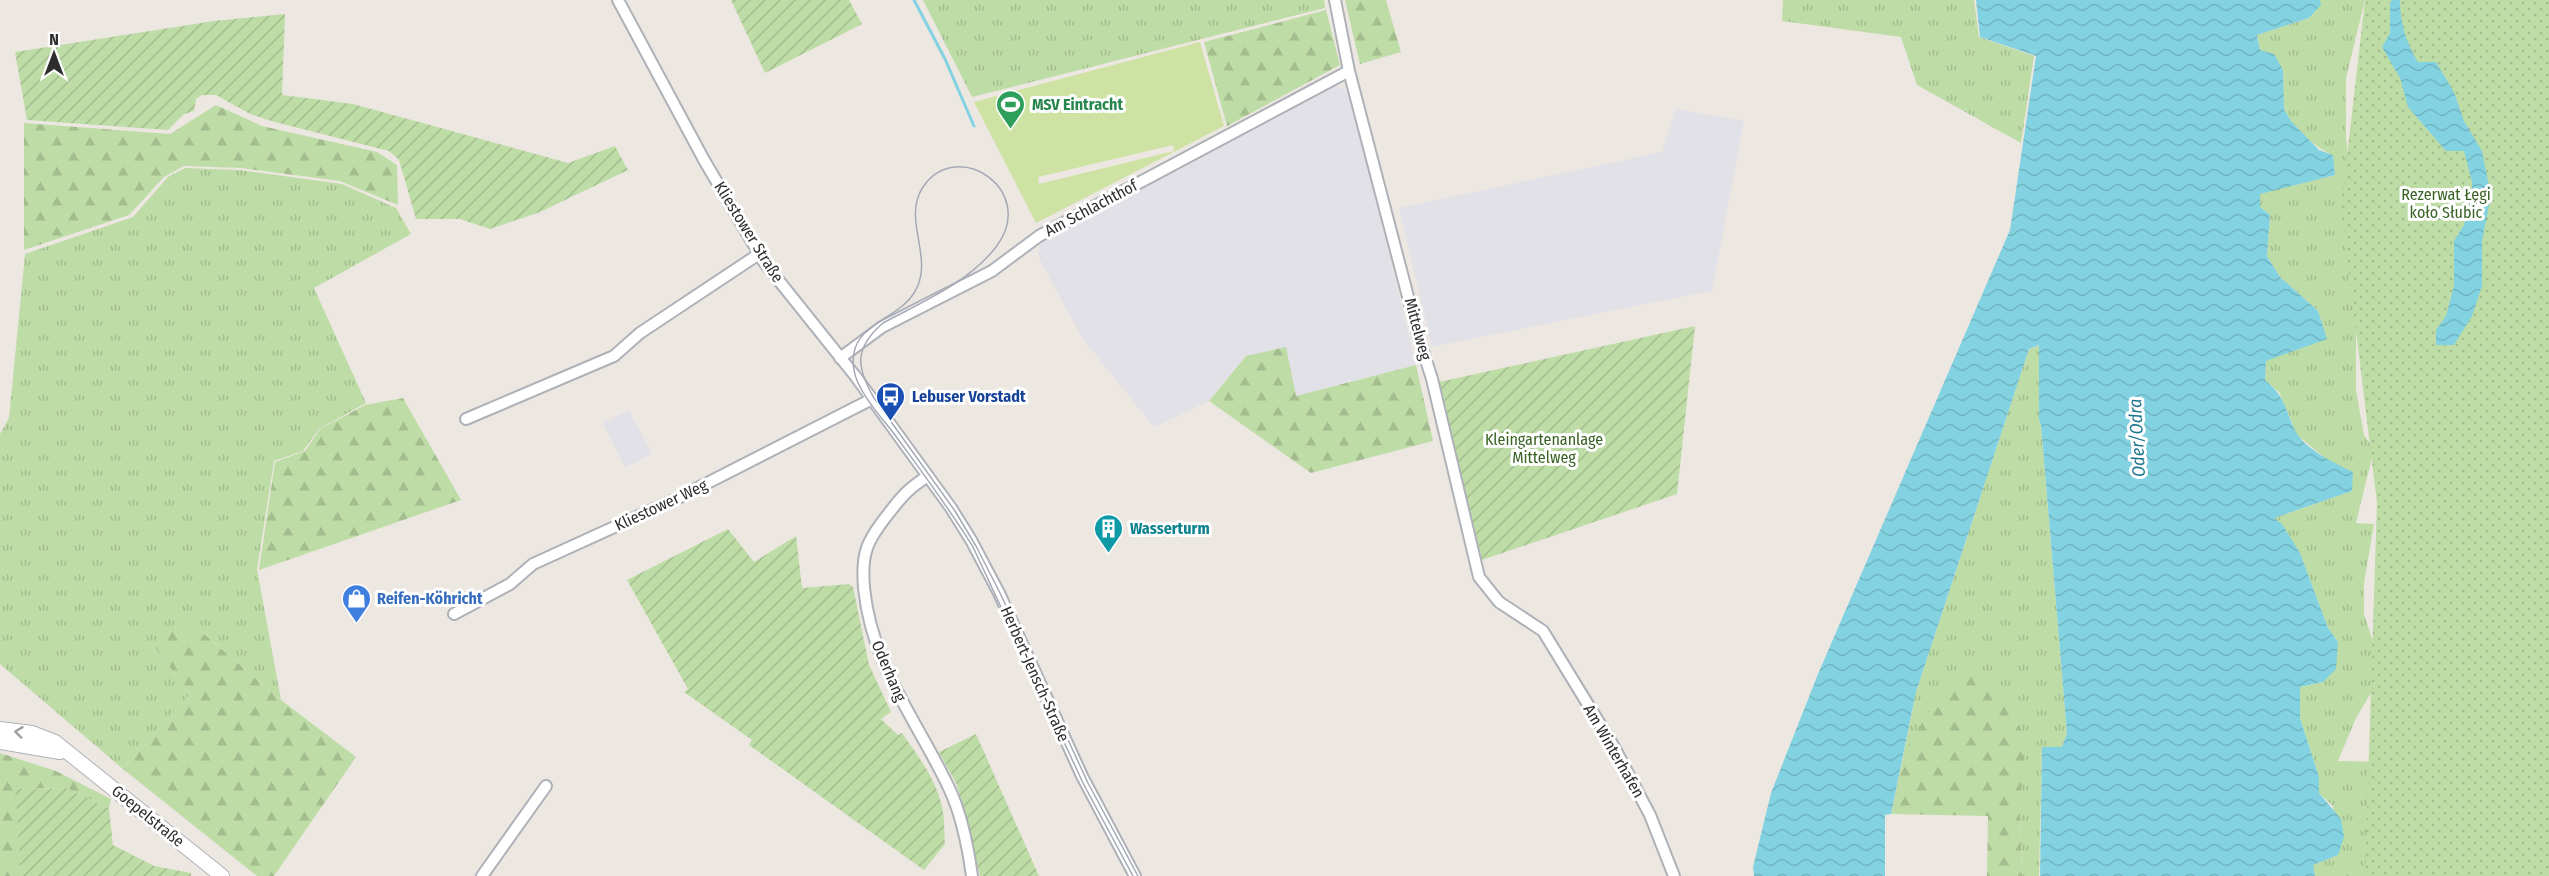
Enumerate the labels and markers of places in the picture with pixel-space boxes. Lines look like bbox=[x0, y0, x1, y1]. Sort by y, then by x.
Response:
sports icon: MSV Eintracht bbox=[995, 88, 1027, 130]
place label: MSV Eintracht bbox=[1032, 95, 1123, 114]
bus stop icon: Lebuser Vorstadt bbox=[875, 380, 907, 422]
place label: Lebuser Vorstadt bbox=[912, 387, 1026, 406]
building icon: Wasserturm bbox=[1093, 512, 1125, 554]
place label: Wasserturm bbox=[1130, 519, 1210, 538]
shop icon: Reifen-Köhricht bbox=[340, 582, 372, 624]
place label: Reifen-Köhricht bbox=[377, 589, 483, 608]

